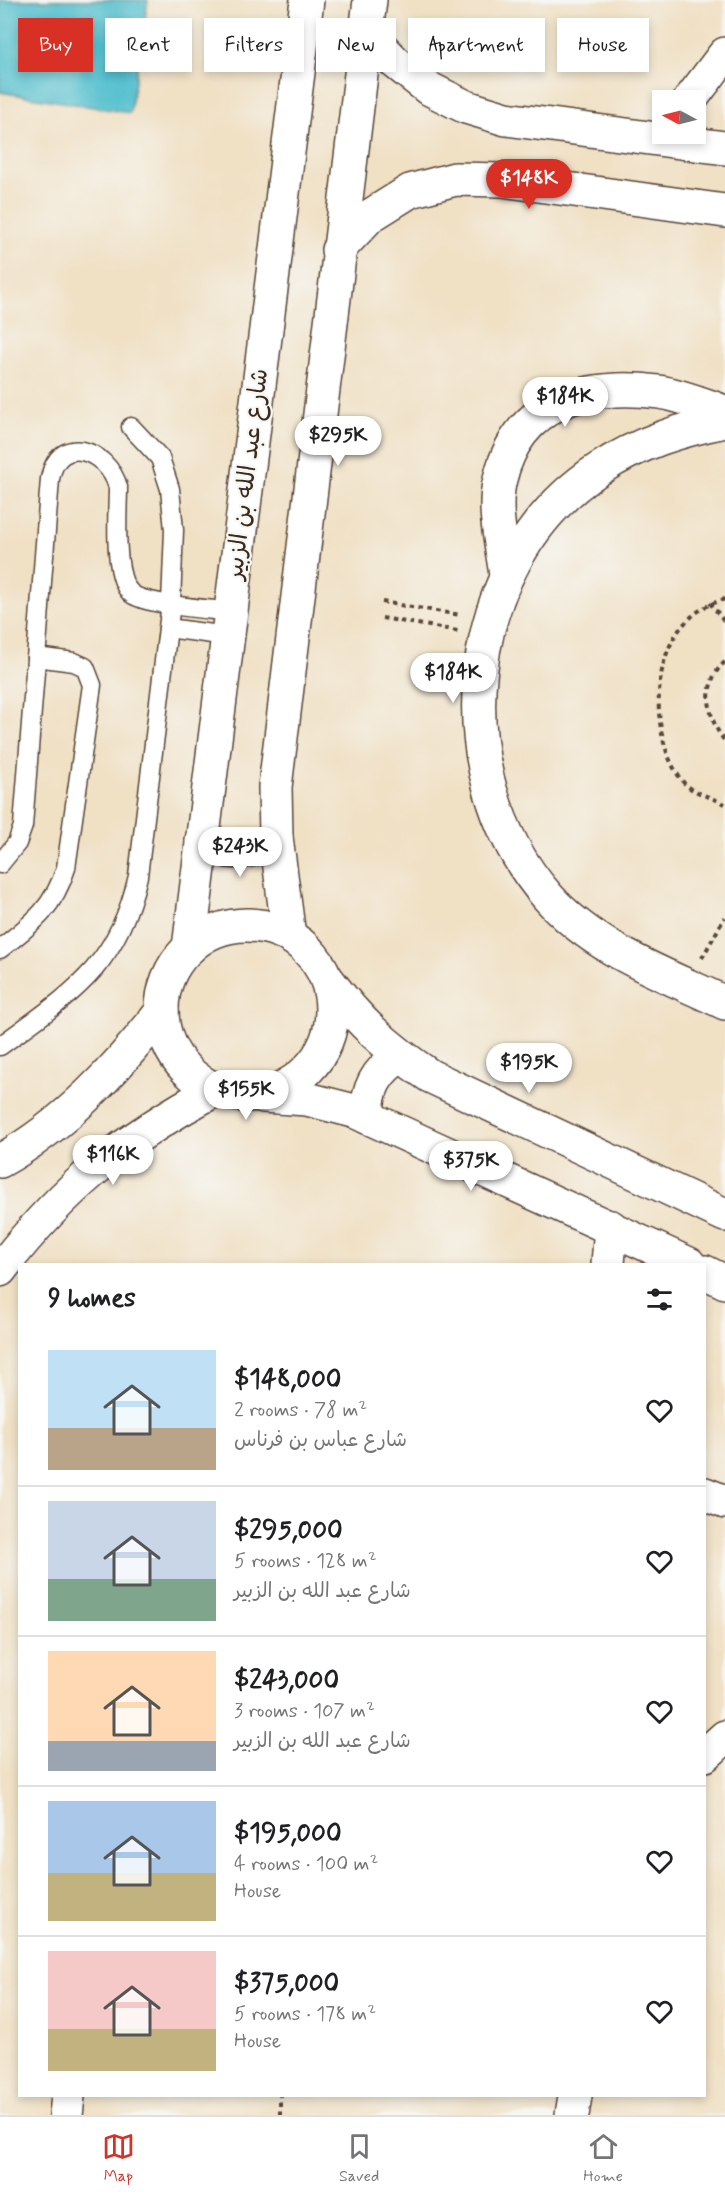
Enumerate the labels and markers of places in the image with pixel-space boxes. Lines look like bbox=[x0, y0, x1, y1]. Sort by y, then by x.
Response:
pin: $148K bbox=[487, 159, 571, 210]
pin: $184K bbox=[523, 377, 607, 428]
pin: $295K bbox=[296, 416, 380, 467]
pin: $184K bbox=[411, 653, 495, 704]
pin: $243K bbox=[198, 827, 282, 878]
pin: $195K bbox=[487, 1043, 571, 1094]
pin: $155K bbox=[204, 1070, 288, 1121]
pin: $116K bbox=[71, 1135, 155, 1186]
pin: $375K bbox=[429, 1141, 513, 1192]

